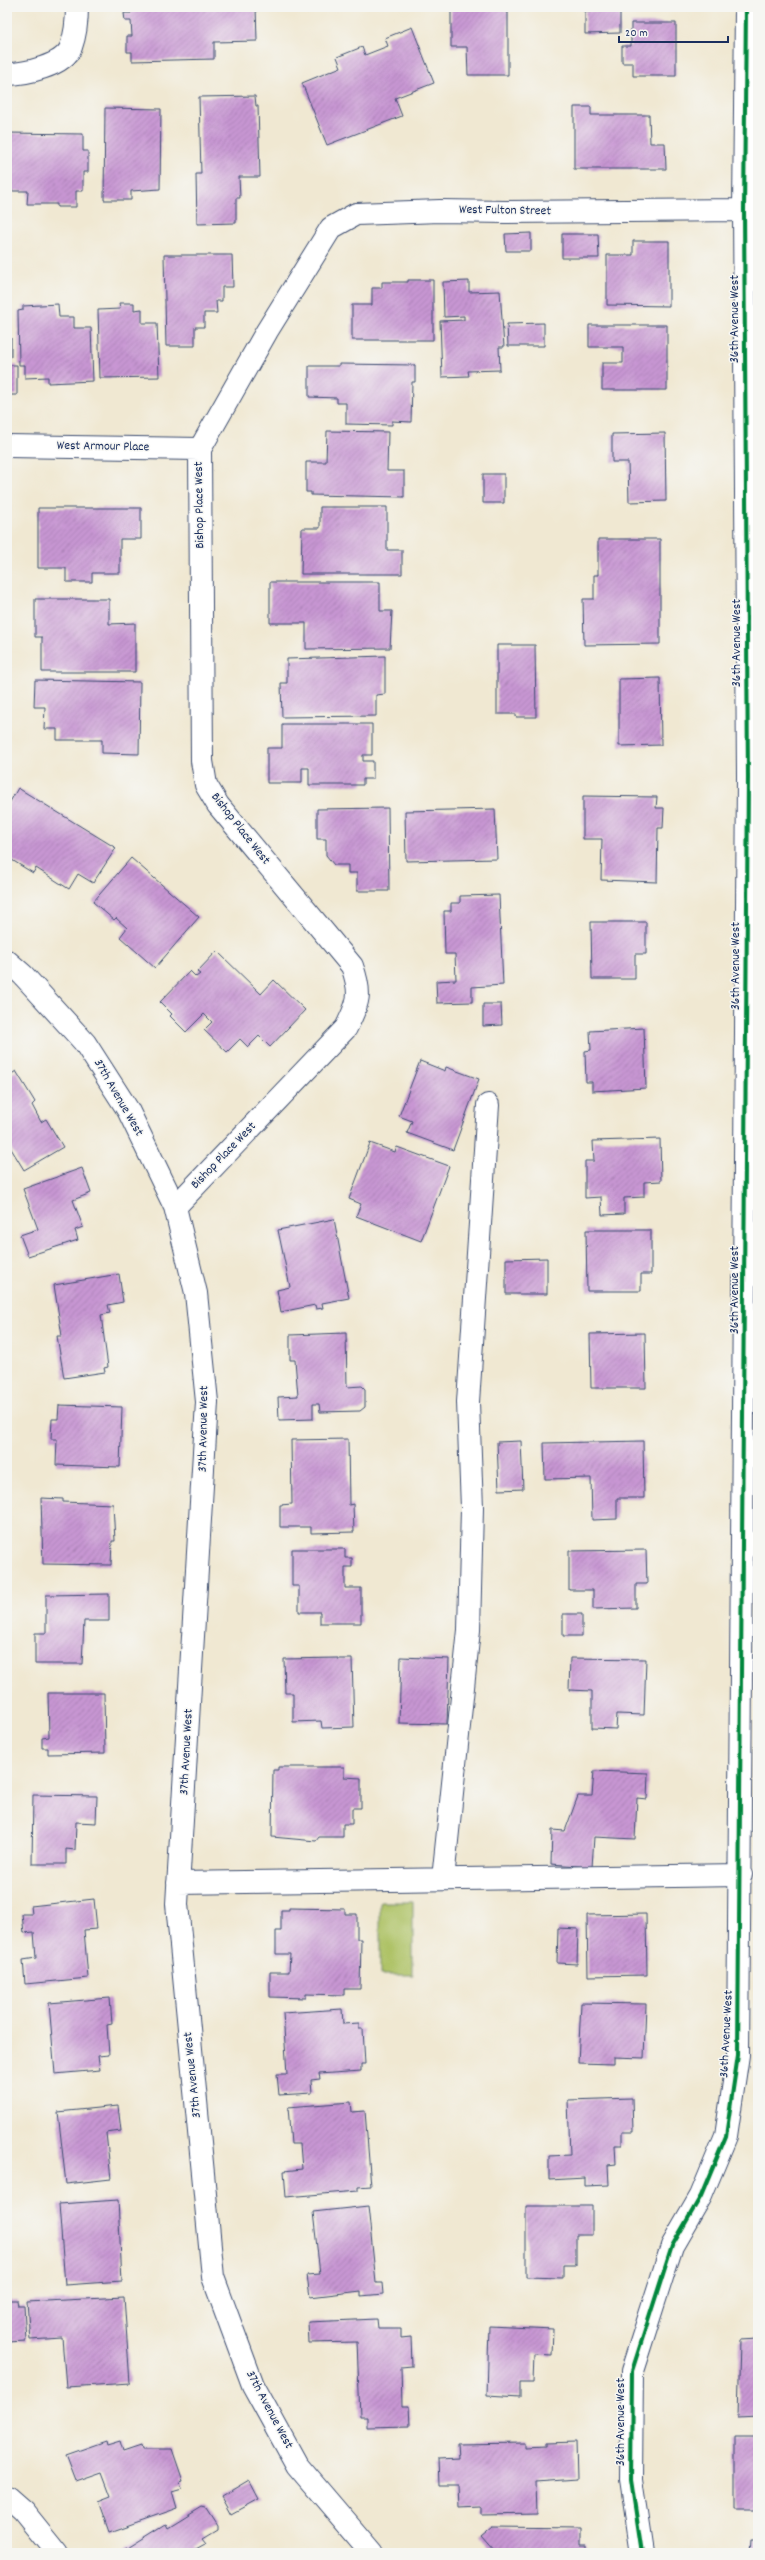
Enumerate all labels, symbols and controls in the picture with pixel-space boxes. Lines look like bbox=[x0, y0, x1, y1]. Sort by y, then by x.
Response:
scale bar bbox=[619, 18, 728, 44]
text: 20 m bbox=[625, 25, 648, 42]
street label: West Fulton Street bbox=[459, 201, 551, 221]
street label: 36th Avenue West bbox=[726, 275, 745, 363]
street label: West Armour Place bbox=[57, 437, 150, 457]
street label: Bishop Place West bbox=[190, 461, 210, 549]
street label: 36th Avenue West bbox=[728, 599, 747, 687]
street label: Bishop Place West bbox=[206, 789, 274, 869]
street label: 36th Avenue West bbox=[727, 922, 746, 1010]
street label: 37th Avenue West bbox=[88, 1056, 148, 1140]
street label: Bishop Place West bbox=[187, 1118, 261, 1194]
street label: 36th Avenue West bbox=[726, 1246, 745, 1334]
street label: 37th Avenue West bbox=[194, 1385, 214, 1472]
street label: 37th Avenue West bbox=[175, 1708, 199, 1796]
street label: 36th Avenue West bbox=[715, 1989, 739, 2078]
street label: 37th Avenue West bbox=[179, 2031, 207, 2119]
street label: 37th Avenue West bbox=[240, 2367, 298, 2453]
street label: 36th Avenue West bbox=[612, 2378, 631, 2466]

